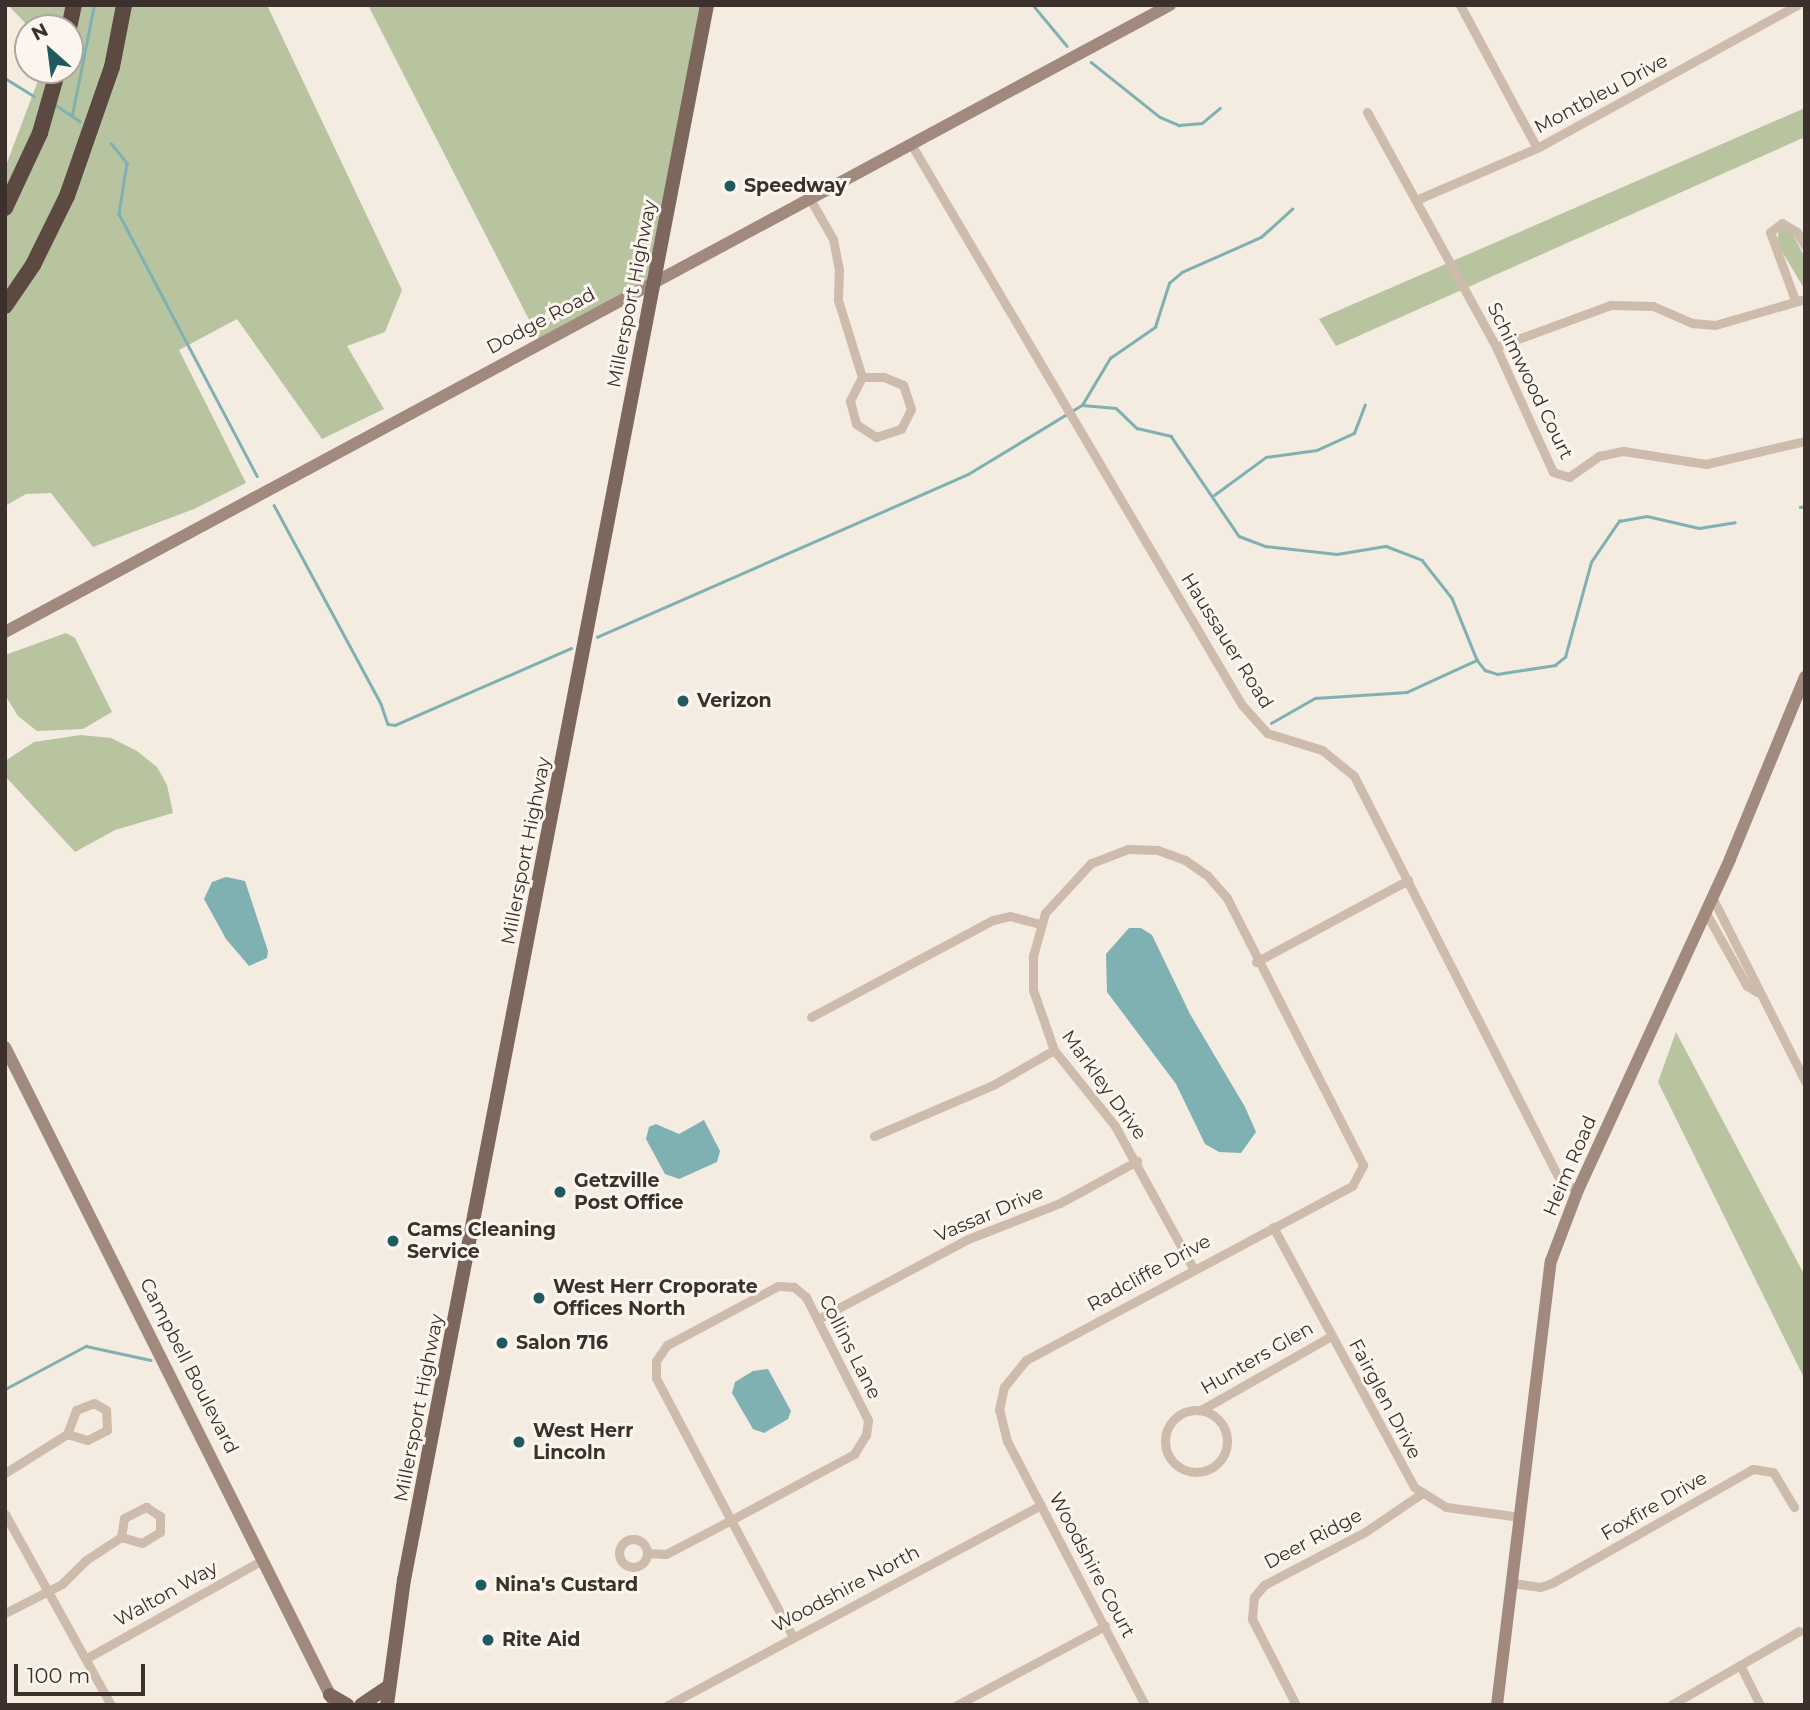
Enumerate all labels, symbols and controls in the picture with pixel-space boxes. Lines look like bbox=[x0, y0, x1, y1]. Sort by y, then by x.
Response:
north arrow bbox=[14, 14, 84, 84]
text: N bbox=[28, 18, 52, 46]
street label: Montbleu Drive bbox=[1530, 49, 1672, 139]
place label: Speedway bbox=[744, 175, 847, 197]
marker: Speedway bbox=[722, 178, 738, 194]
street label: Millersport Highway bbox=[603, 198, 661, 390]
street label: Dodge Road bbox=[483, 283, 599, 359]
street label: Schimwood Court bbox=[1482, 299, 1578, 463]
street label: Haussauer Road bbox=[1176, 569, 1278, 713]
place label: Verizon bbox=[697, 690, 772, 712]
marker: Verizon bbox=[675, 693, 691, 709]
street label: Millersport Highway bbox=[497, 755, 555, 947]
street label: Markley Drive bbox=[1057, 1026, 1151, 1144]
street label: Heim Road bbox=[1539, 1112, 1601, 1220]
place label: Getzville Post Office bbox=[574, 1170, 683, 1214]
street label: Vassar Drive bbox=[931, 1181, 1047, 1247]
marker: Getzville Post Office bbox=[552, 1184, 568, 1200]
place label: Cams Cleaning Service bbox=[407, 1219, 556, 1263]
street label: Radcliffe Drive bbox=[1083, 1230, 1215, 1316]
marker: Cams Cleaning Service bbox=[385, 1233, 401, 1249]
street label: Campbell Boulevard bbox=[135, 1274, 243, 1458]
place label: West Herr Croporate Offices North bbox=[553, 1276, 758, 1320]
marker: West Herr Croporate Offices North bbox=[531, 1290, 547, 1306]
street label: Collins Lane bbox=[814, 1291, 886, 1403]
street label: Millersport Highway bbox=[390, 1312, 448, 1504]
street label: Hunters Glen bbox=[1197, 1317, 1317, 1399]
place label: Salon 716 bbox=[516, 1332, 608, 1354]
marker: Salon 716 bbox=[494, 1335, 510, 1351]
street label: Fairglen Drive bbox=[1344, 1335, 1426, 1463]
place label: West Herr Lincoln bbox=[533, 1420, 633, 1464]
marker: West Herr Lincoln bbox=[511, 1434, 527, 1450]
street label: Foxfire Drive bbox=[1597, 1466, 1711, 1546]
street label: Woodshire Court bbox=[1044, 1488, 1140, 1642]
street label: Deer Ridge bbox=[1260, 1504, 1366, 1574]
street label: Woodshire North bbox=[768, 1541, 924, 1637]
street label: Walton Way bbox=[110, 1556, 222, 1632]
place label: Nina's Custard bbox=[495, 1574, 638, 1596]
marker: Nina's Custard bbox=[473, 1577, 489, 1593]
place label: Rite Aid bbox=[502, 1629, 580, 1651]
marker: Rite Aid bbox=[480, 1632, 496, 1648]
scale bar bbox=[18, 1650, 149, 1694]
text: 100 m bbox=[27, 1663, 90, 1688]

